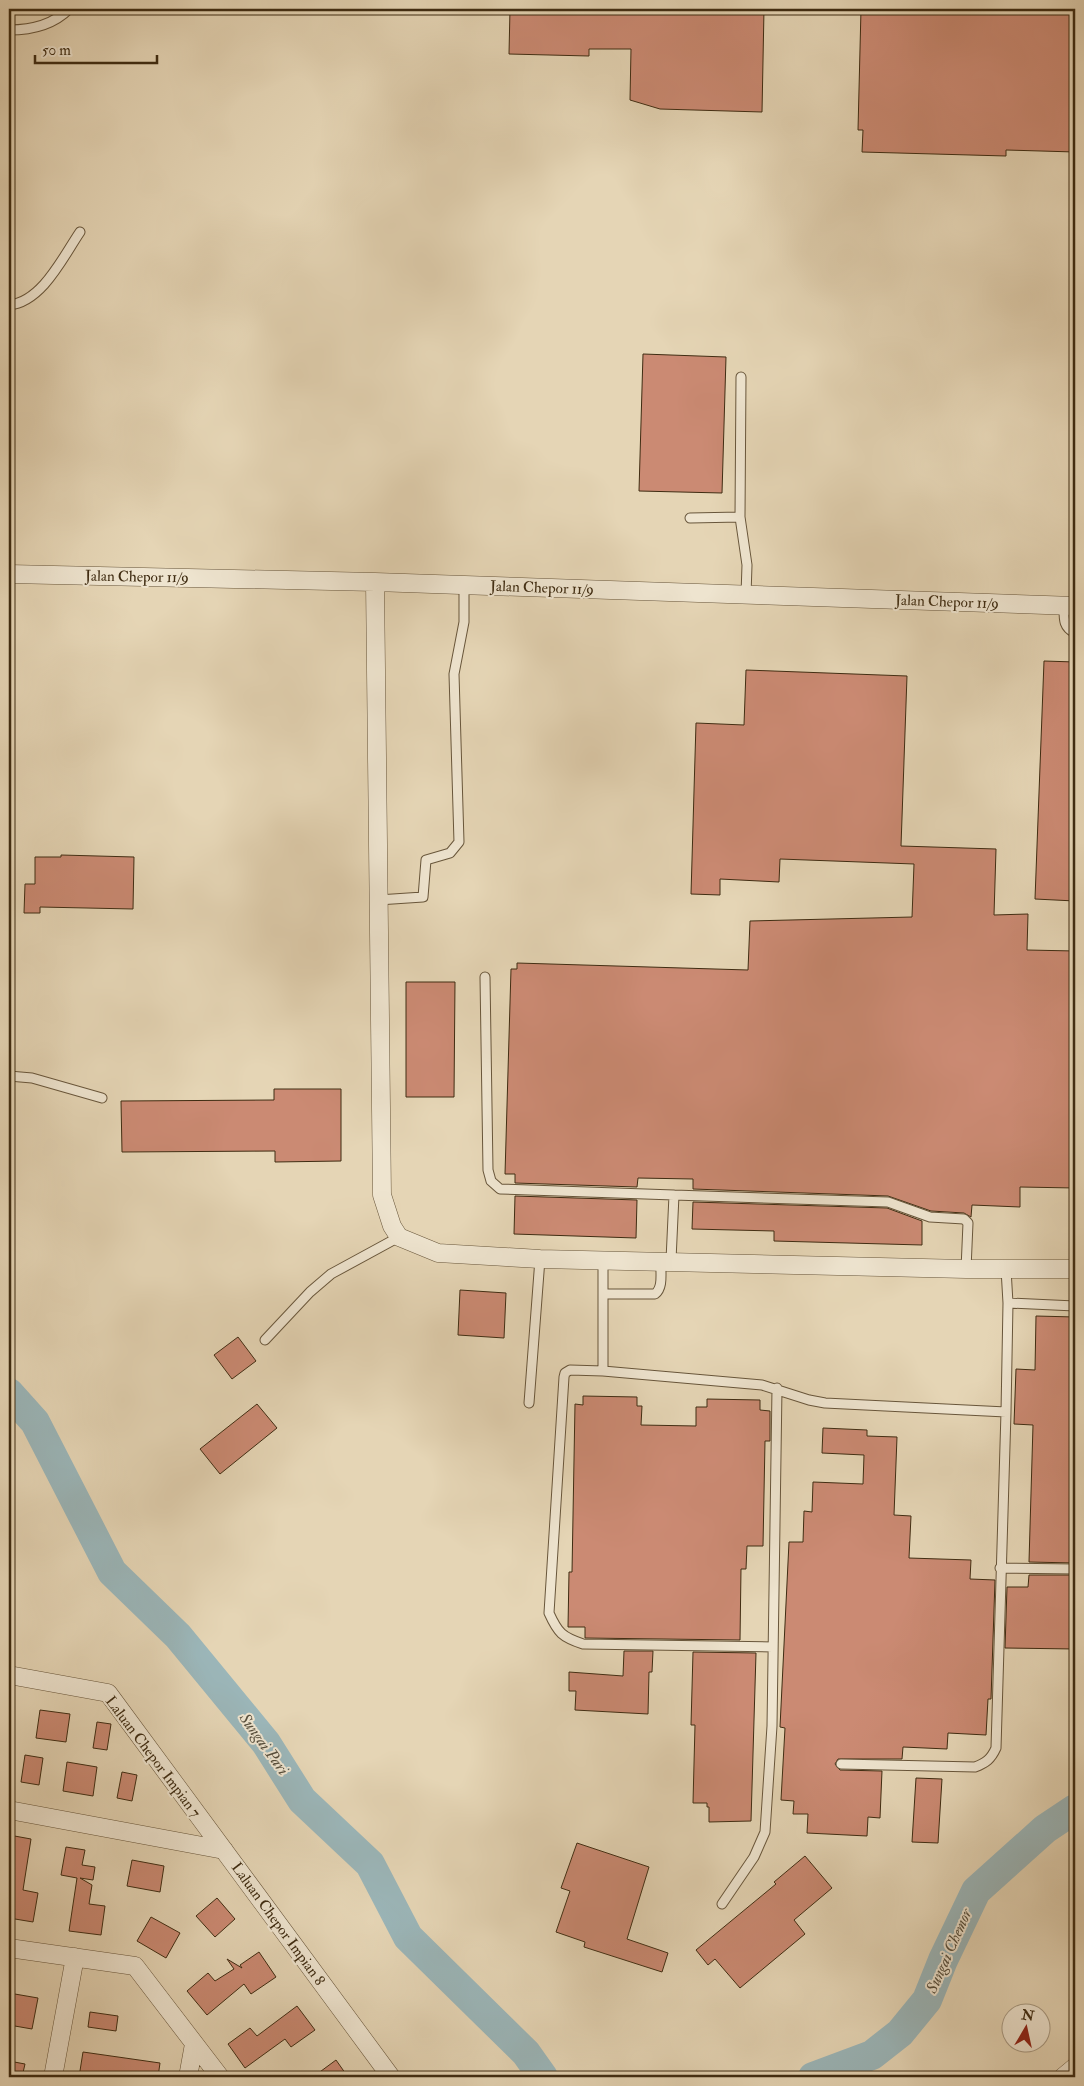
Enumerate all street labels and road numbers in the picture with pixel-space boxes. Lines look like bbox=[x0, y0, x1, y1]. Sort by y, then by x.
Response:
street label: Jalan Chepor 11/9 bbox=[84, 567, 189, 588]
street label: Jalan Chepor 11/9 bbox=[489, 577, 594, 600]
street label: Jalan Chepor 11/9 bbox=[894, 591, 999, 614]
street label: Laluan Chepor Impian 7 bbox=[100, 1692, 205, 1822]
street label: Laluan Chepor Impian 8 bbox=[226, 1859, 329, 1990]

